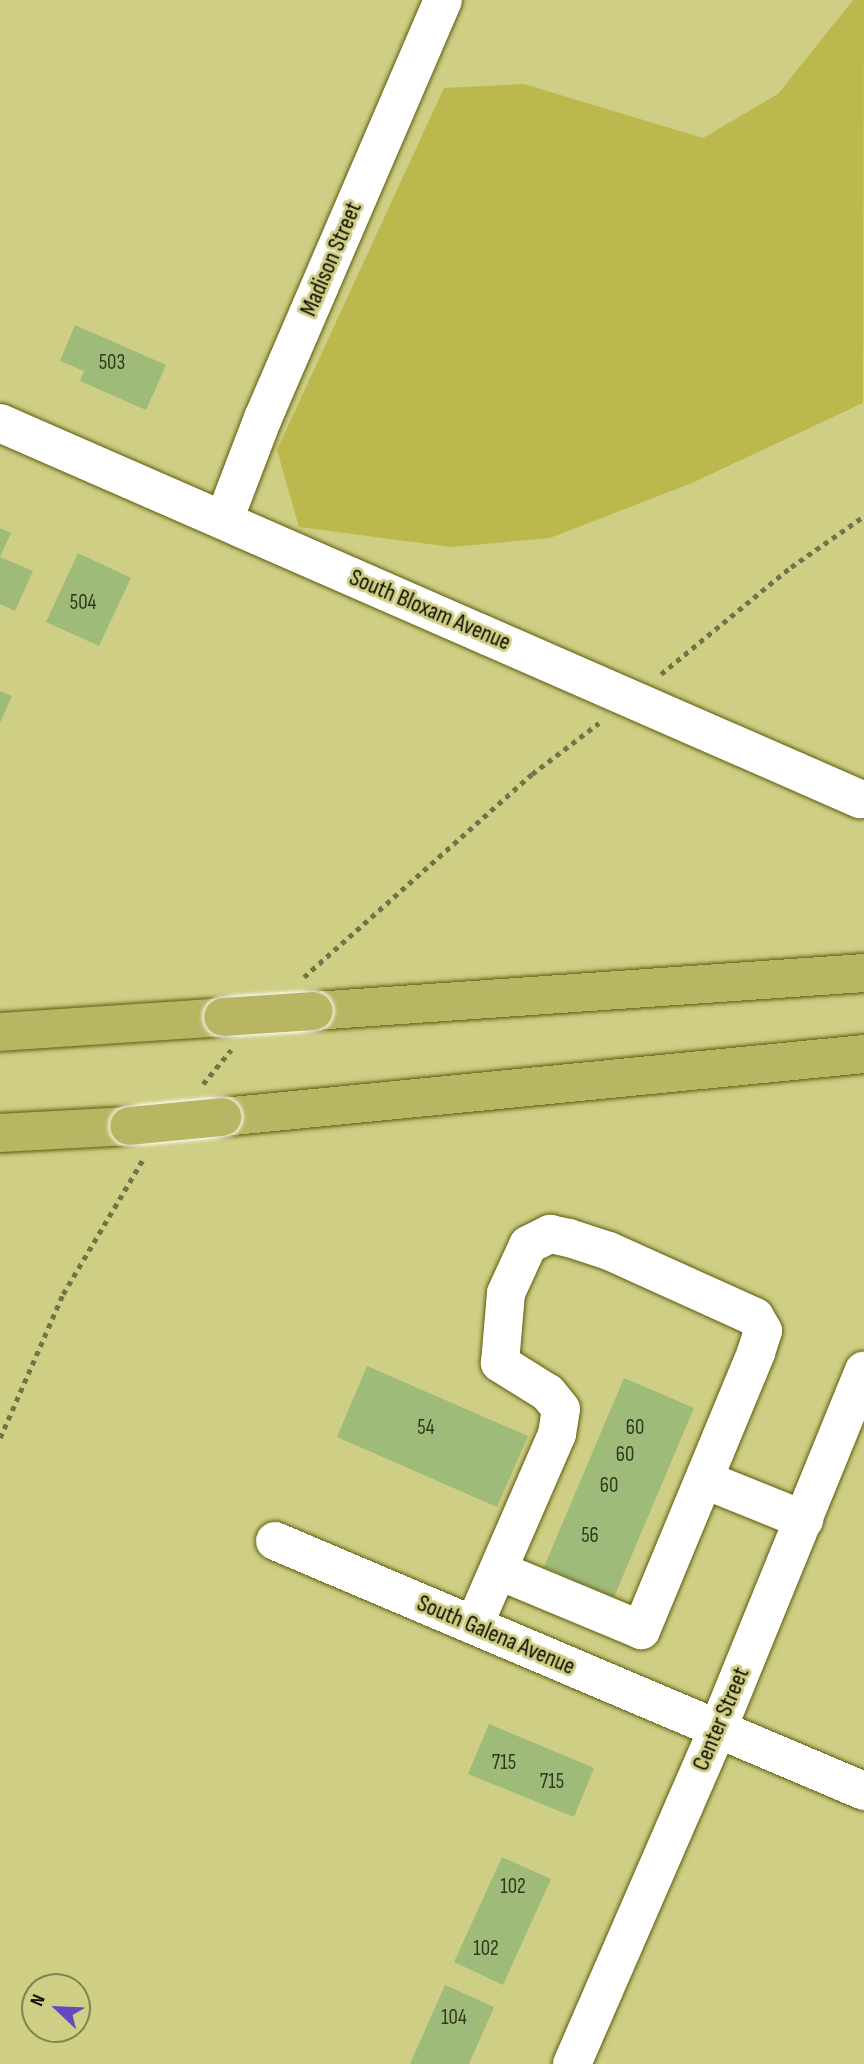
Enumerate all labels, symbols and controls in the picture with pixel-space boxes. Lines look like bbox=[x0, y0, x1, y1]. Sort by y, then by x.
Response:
street label: Madison Street bbox=[294, 198, 368, 320]
house number: 503 bbox=[99, 350, 125, 376]
street label: South Bloxam Avenue bbox=[345, 563, 515, 657]
house number: 504 bbox=[70, 590, 96, 616]
house number: 54 bbox=[417, 1415, 435, 1441]
house number: 60 bbox=[626, 1415, 644, 1441]
house number: 60 bbox=[616, 1442, 634, 1468]
house number: 60 bbox=[600, 1473, 618, 1499]
house number: 56 bbox=[581, 1523, 599, 1549]
street label: South Galena Avenue bbox=[413, 1589, 579, 1681]
street label: Center Street bbox=[686, 1663, 756, 1775]
house number: 715 bbox=[492, 1750, 516, 1776]
house number: 715 bbox=[540, 1769, 564, 1795]
house number: 102 bbox=[500, 1874, 526, 1900]
house number: 102 bbox=[473, 1936, 499, 1962]
north arrow bbox=[21, 1973, 91, 2043]
text: N bbox=[25, 1991, 51, 2010]
house number: 104 bbox=[441, 2005, 467, 2031]

